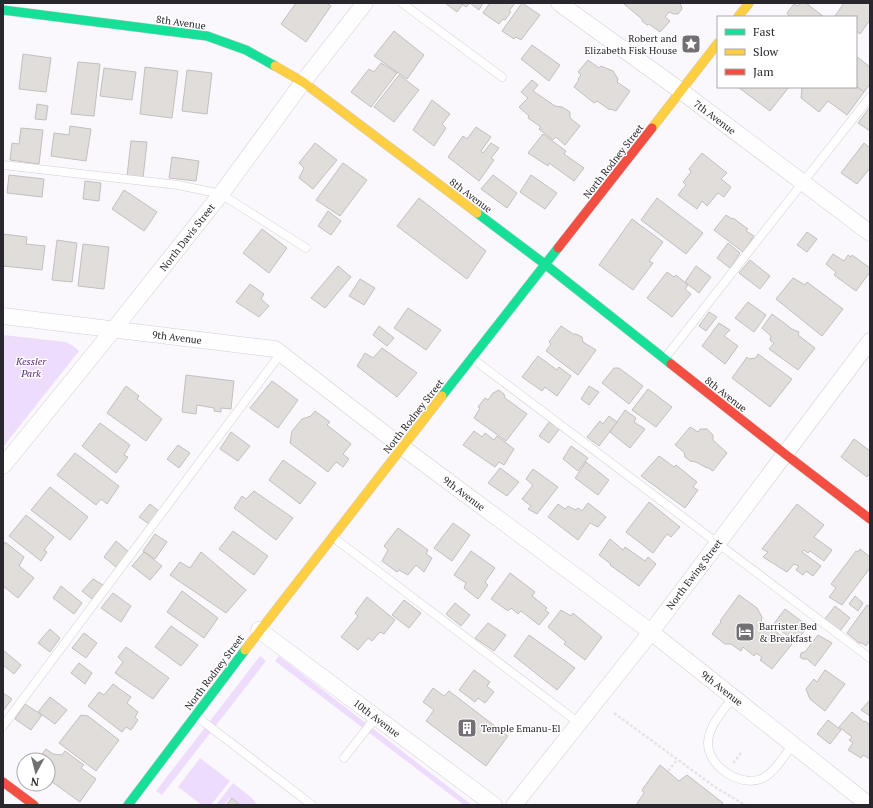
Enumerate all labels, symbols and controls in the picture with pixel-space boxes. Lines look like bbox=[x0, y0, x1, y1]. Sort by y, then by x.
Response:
street label: 8th Avenue bbox=[155, 13, 207, 32]
legend bbox=[717, 16, 857, 88]
text: Fast bbox=[753, 24, 776, 39]
place label: Robert and Elizabeth Fisk House bbox=[584, 32, 677, 57]
place icon: Robert and Elizabeth Fisk House bbox=[680, 33, 702, 55]
text: Slow bbox=[753, 44, 779, 59]
text: Jam bbox=[753, 64, 774, 79]
street label: 7th Avenue bbox=[691, 97, 738, 137]
street label: North Rodney Street bbox=[580, 121, 647, 201]
street label: 8th Avenue bbox=[447, 175, 495, 216]
street label: North Davis Street bbox=[157, 201, 218, 274]
street label: 9th Avenue bbox=[151, 328, 202, 347]
park label: Kessler Park bbox=[15, 355, 47, 380]
street label: 8th Avenue bbox=[702, 374, 749, 415]
street label: North Rodney Street bbox=[380, 376, 447, 456]
street label: 9th Avenue bbox=[440, 473, 488, 514]
street label: North Ewing Street bbox=[664, 536, 725, 612]
place label: Barrister Bed & Breakfast bbox=[759, 620, 817, 645]
hotel icon: Barrister Bed & Breakfast bbox=[734, 621, 756, 643]
street label: North Rodney Street bbox=[182, 632, 247, 713]
street label: 9th Avenue bbox=[698, 668, 745, 709]
street label: 10th Avenue bbox=[351, 697, 403, 740]
building icon: Temple Emanu-El bbox=[456, 717, 478, 739]
place label: Temple Emanu-El bbox=[481, 722, 561, 735]
north arrow bbox=[16, 752, 56, 792]
text: N bbox=[29, 774, 40, 789]

